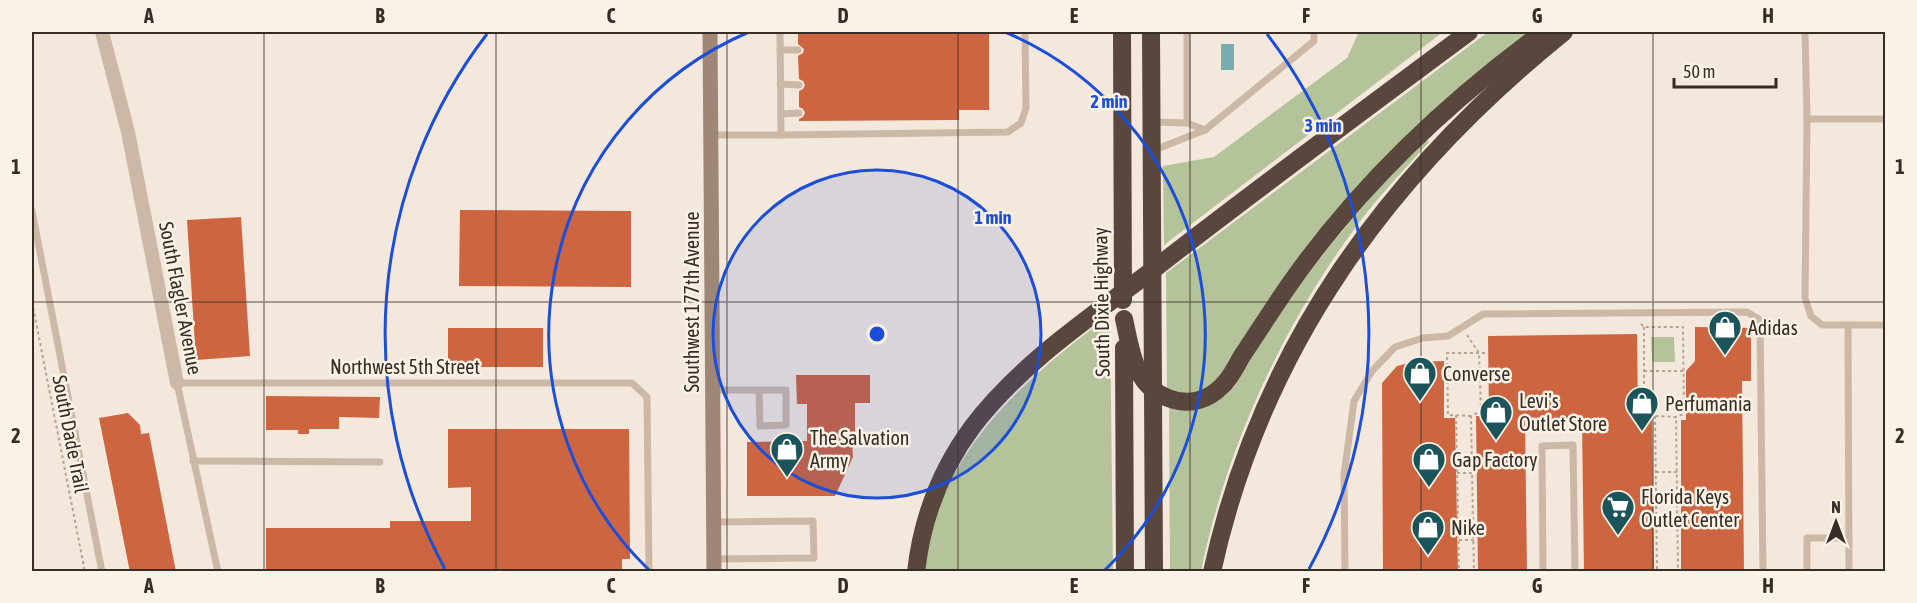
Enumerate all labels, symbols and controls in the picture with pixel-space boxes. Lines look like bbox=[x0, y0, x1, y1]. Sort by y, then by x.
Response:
text: A bbox=[143, 4, 154, 27]
text: B bbox=[375, 4, 385, 27]
text: C bbox=[607, 4, 616, 27]
text: D bbox=[837, 4, 849, 27]
text: E bbox=[1070, 4, 1079, 27]
text: F bbox=[1302, 4, 1310, 27]
text: G bbox=[1532, 4, 1543, 27]
text: H bbox=[1762, 4, 1774, 27]
scale bar bbox=[1674, 51, 1776, 89]
text: 50 m bbox=[1683, 61, 1715, 82]
text: 2 min bbox=[1091, 91, 1128, 112]
text: 3 min bbox=[1305, 115, 1342, 136]
text: 1 bbox=[11, 155, 21, 178]
text: 1 bbox=[1895, 155, 1905, 178]
text: 1 min bbox=[975, 207, 1012, 228]
street label: Southwest 177th Avenue bbox=[680, 211, 703, 393]
street label: South Flagler Avenue bbox=[155, 220, 207, 376]
street label: South Dixie Highway bbox=[1088, 227, 1114, 377]
shop icon: Adidas bbox=[1707, 309, 1743, 356]
place label: Adidas bbox=[1748, 316, 1798, 339]
centre of rings bbox=[867, 324, 887, 344]
street label: Northwest 5th Street bbox=[330, 355, 480, 378]
shop icon: Converse bbox=[1402, 355, 1438, 402]
place label: Converse bbox=[1443, 362, 1510, 385]
street label: South Dade Trail bbox=[48, 373, 94, 496]
shop icon: Perfumania bbox=[1624, 385, 1660, 432]
place label: Levi's Outlet Store bbox=[1519, 389, 1607, 435]
place label: Perfumania bbox=[1665, 392, 1752, 415]
shop icon: Levi's Outlet Store bbox=[1478, 394, 1514, 441]
text: 2 bbox=[11, 424, 21, 447]
text: 2 bbox=[1895, 424, 1905, 447]
place label: The Salvation Army bbox=[810, 426, 910, 472]
shop icon: The Salvation Army bbox=[769, 431, 805, 478]
shop icon: Gap Factory bbox=[1411, 441, 1447, 488]
place label: Gap Factory bbox=[1452, 448, 1538, 471]
place label: Florida Keys Outlet Center bbox=[1641, 485, 1740, 531]
supermarket icon: Florida Keys Outlet Center bbox=[1600, 489, 1636, 536]
north arrow bbox=[1806, 492, 1866, 552]
text: N bbox=[1831, 498, 1841, 516]
shop icon: Nike bbox=[1410, 509, 1446, 556]
place label: Nike bbox=[1451, 516, 1485, 539]
text: A bbox=[143, 574, 154, 597]
text: B bbox=[375, 574, 385, 597]
text: C bbox=[607, 574, 616, 597]
text: D bbox=[837, 574, 849, 597]
text: E bbox=[1070, 574, 1079, 597]
text: F bbox=[1302, 574, 1310, 597]
text: G bbox=[1532, 574, 1543, 597]
text: H bbox=[1762, 574, 1774, 597]

